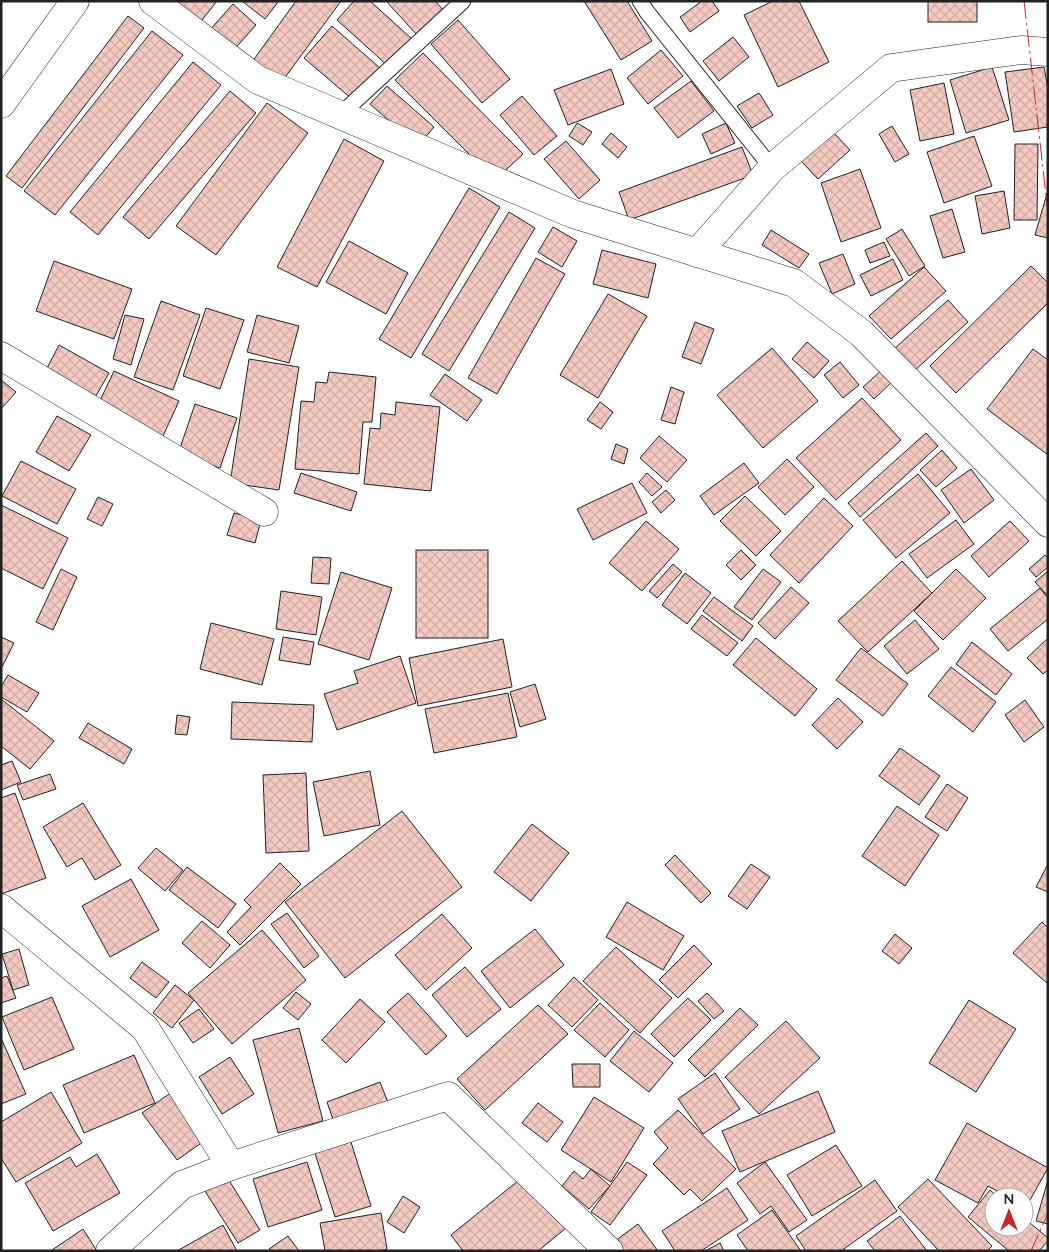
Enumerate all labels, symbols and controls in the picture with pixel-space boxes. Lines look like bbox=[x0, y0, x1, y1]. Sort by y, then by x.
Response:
north arrow bbox=[984, 1187, 1034, 1237]
text: N bbox=[1004, 1190, 1014, 1207]

